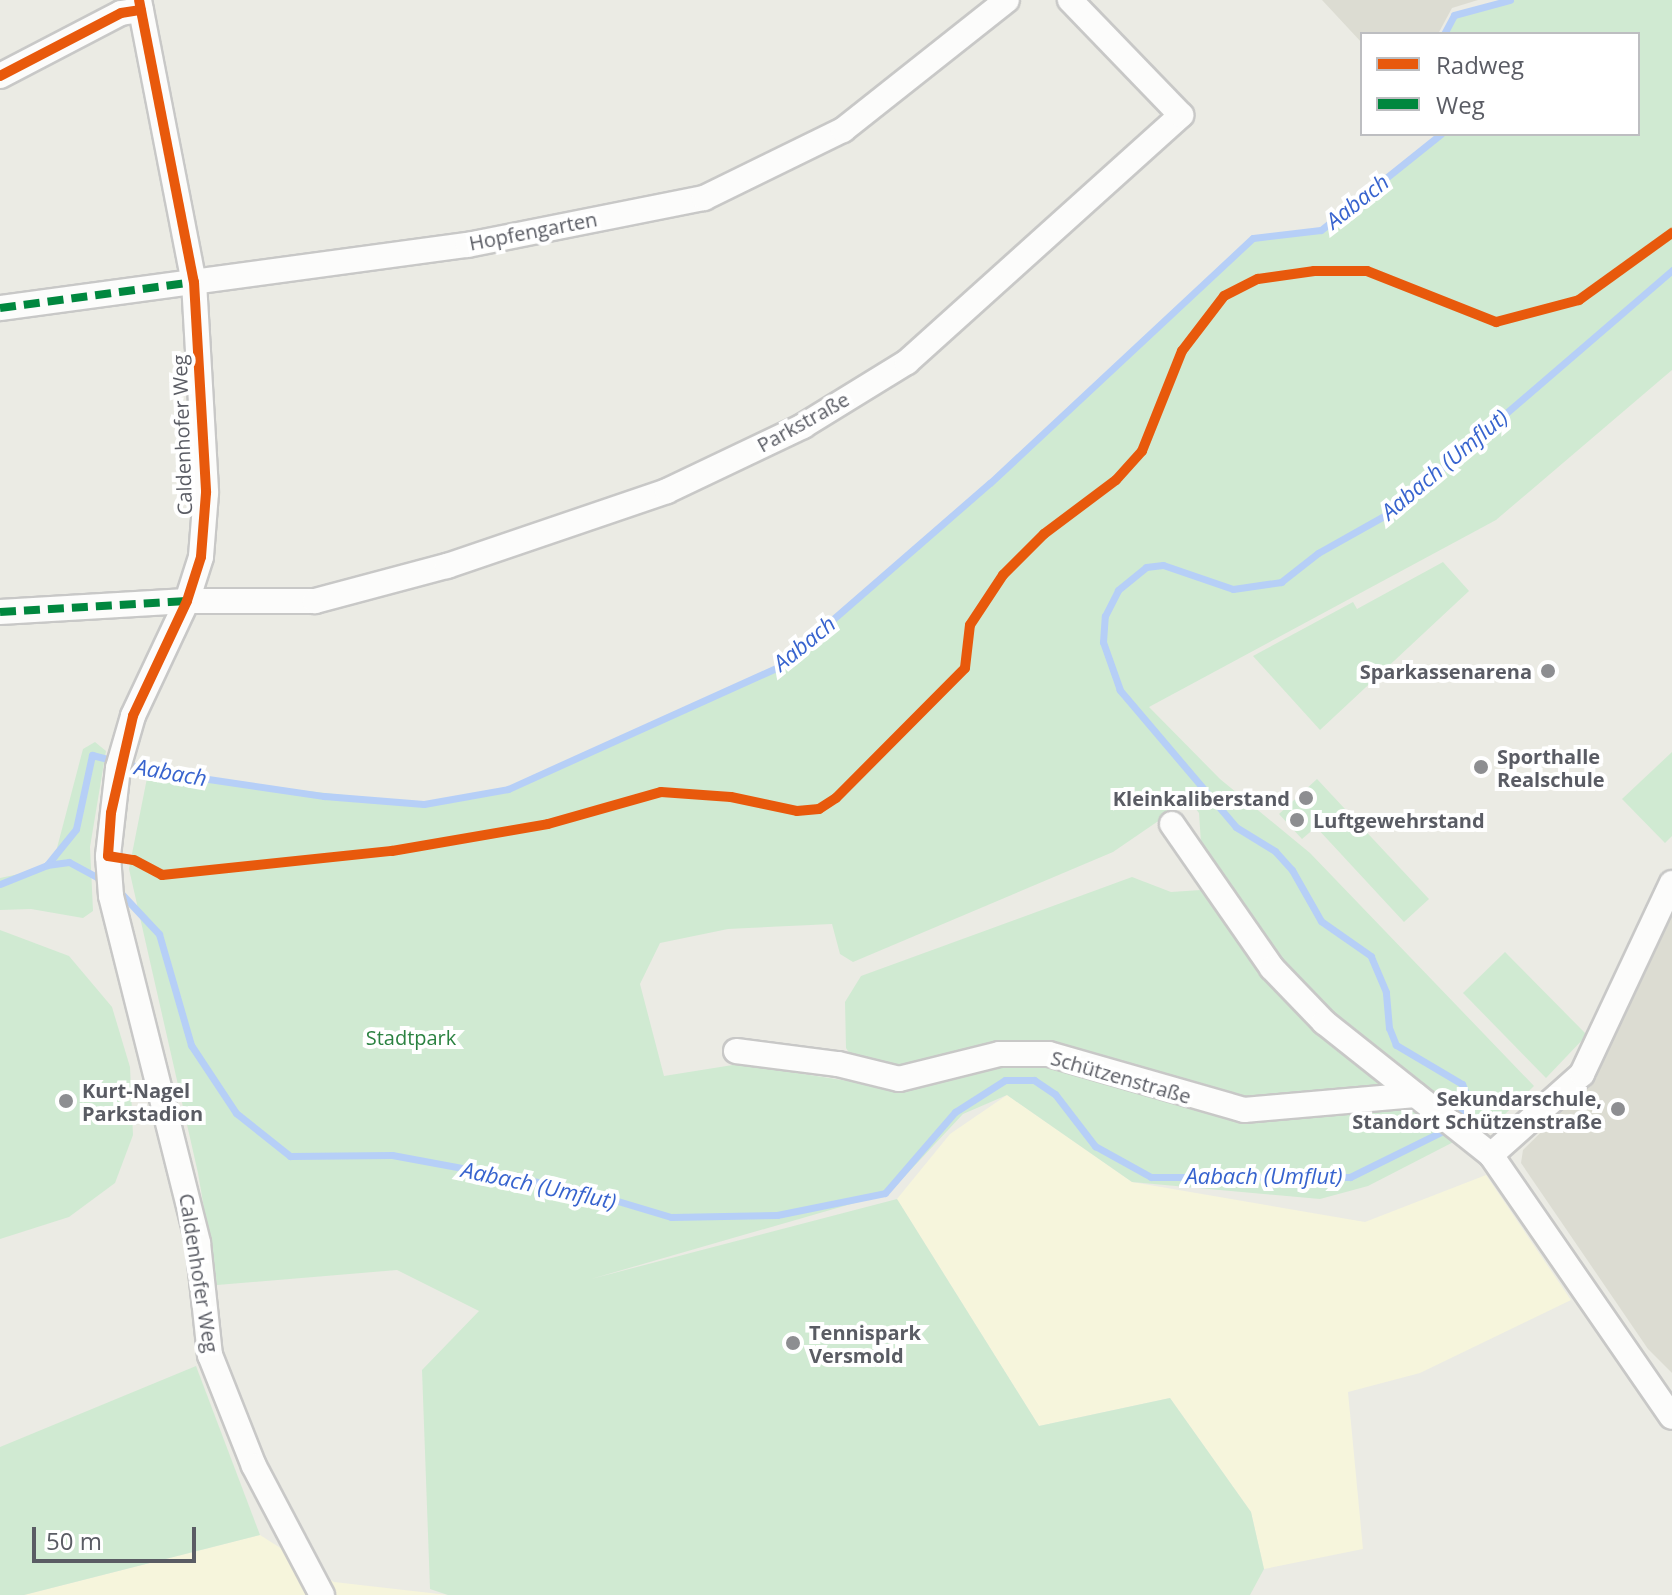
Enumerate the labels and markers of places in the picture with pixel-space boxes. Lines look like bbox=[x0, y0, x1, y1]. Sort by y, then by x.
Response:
place label: Sparkassenarena bbox=[1360, 659, 1532, 683]
marker: Sparkassenarena bbox=[1539, 662, 1557, 680]
place label: Sporthalle Realschule bbox=[1497, 744, 1605, 791]
marker: Sporthalle Realschule bbox=[1472, 758, 1490, 776]
place label: Kleinkaliberstand bbox=[1113, 786, 1290, 810]
marker: Kleinkaliberstand bbox=[1297, 789, 1315, 807]
place label: Luftgewehrstand bbox=[1313, 808, 1485, 832]
marker: Luftgewehrstand bbox=[1288, 811, 1306, 829]
place label: Kurt-Nagel Parkstadion bbox=[82, 1078, 203, 1125]
place label: Sekundarschule, Standort Schützenstraße bbox=[1352, 1086, 1602, 1133]
marker: Kurt-Nagel Parkstadion bbox=[57, 1092, 75, 1110]
marker: Sekundarschule, Standort Schützenstraße bbox=[1609, 1100, 1627, 1118]
place label: Tennispark Versmold bbox=[809, 1320, 921, 1367]
marker: Tennispark Versmold bbox=[784, 1334, 802, 1352]

